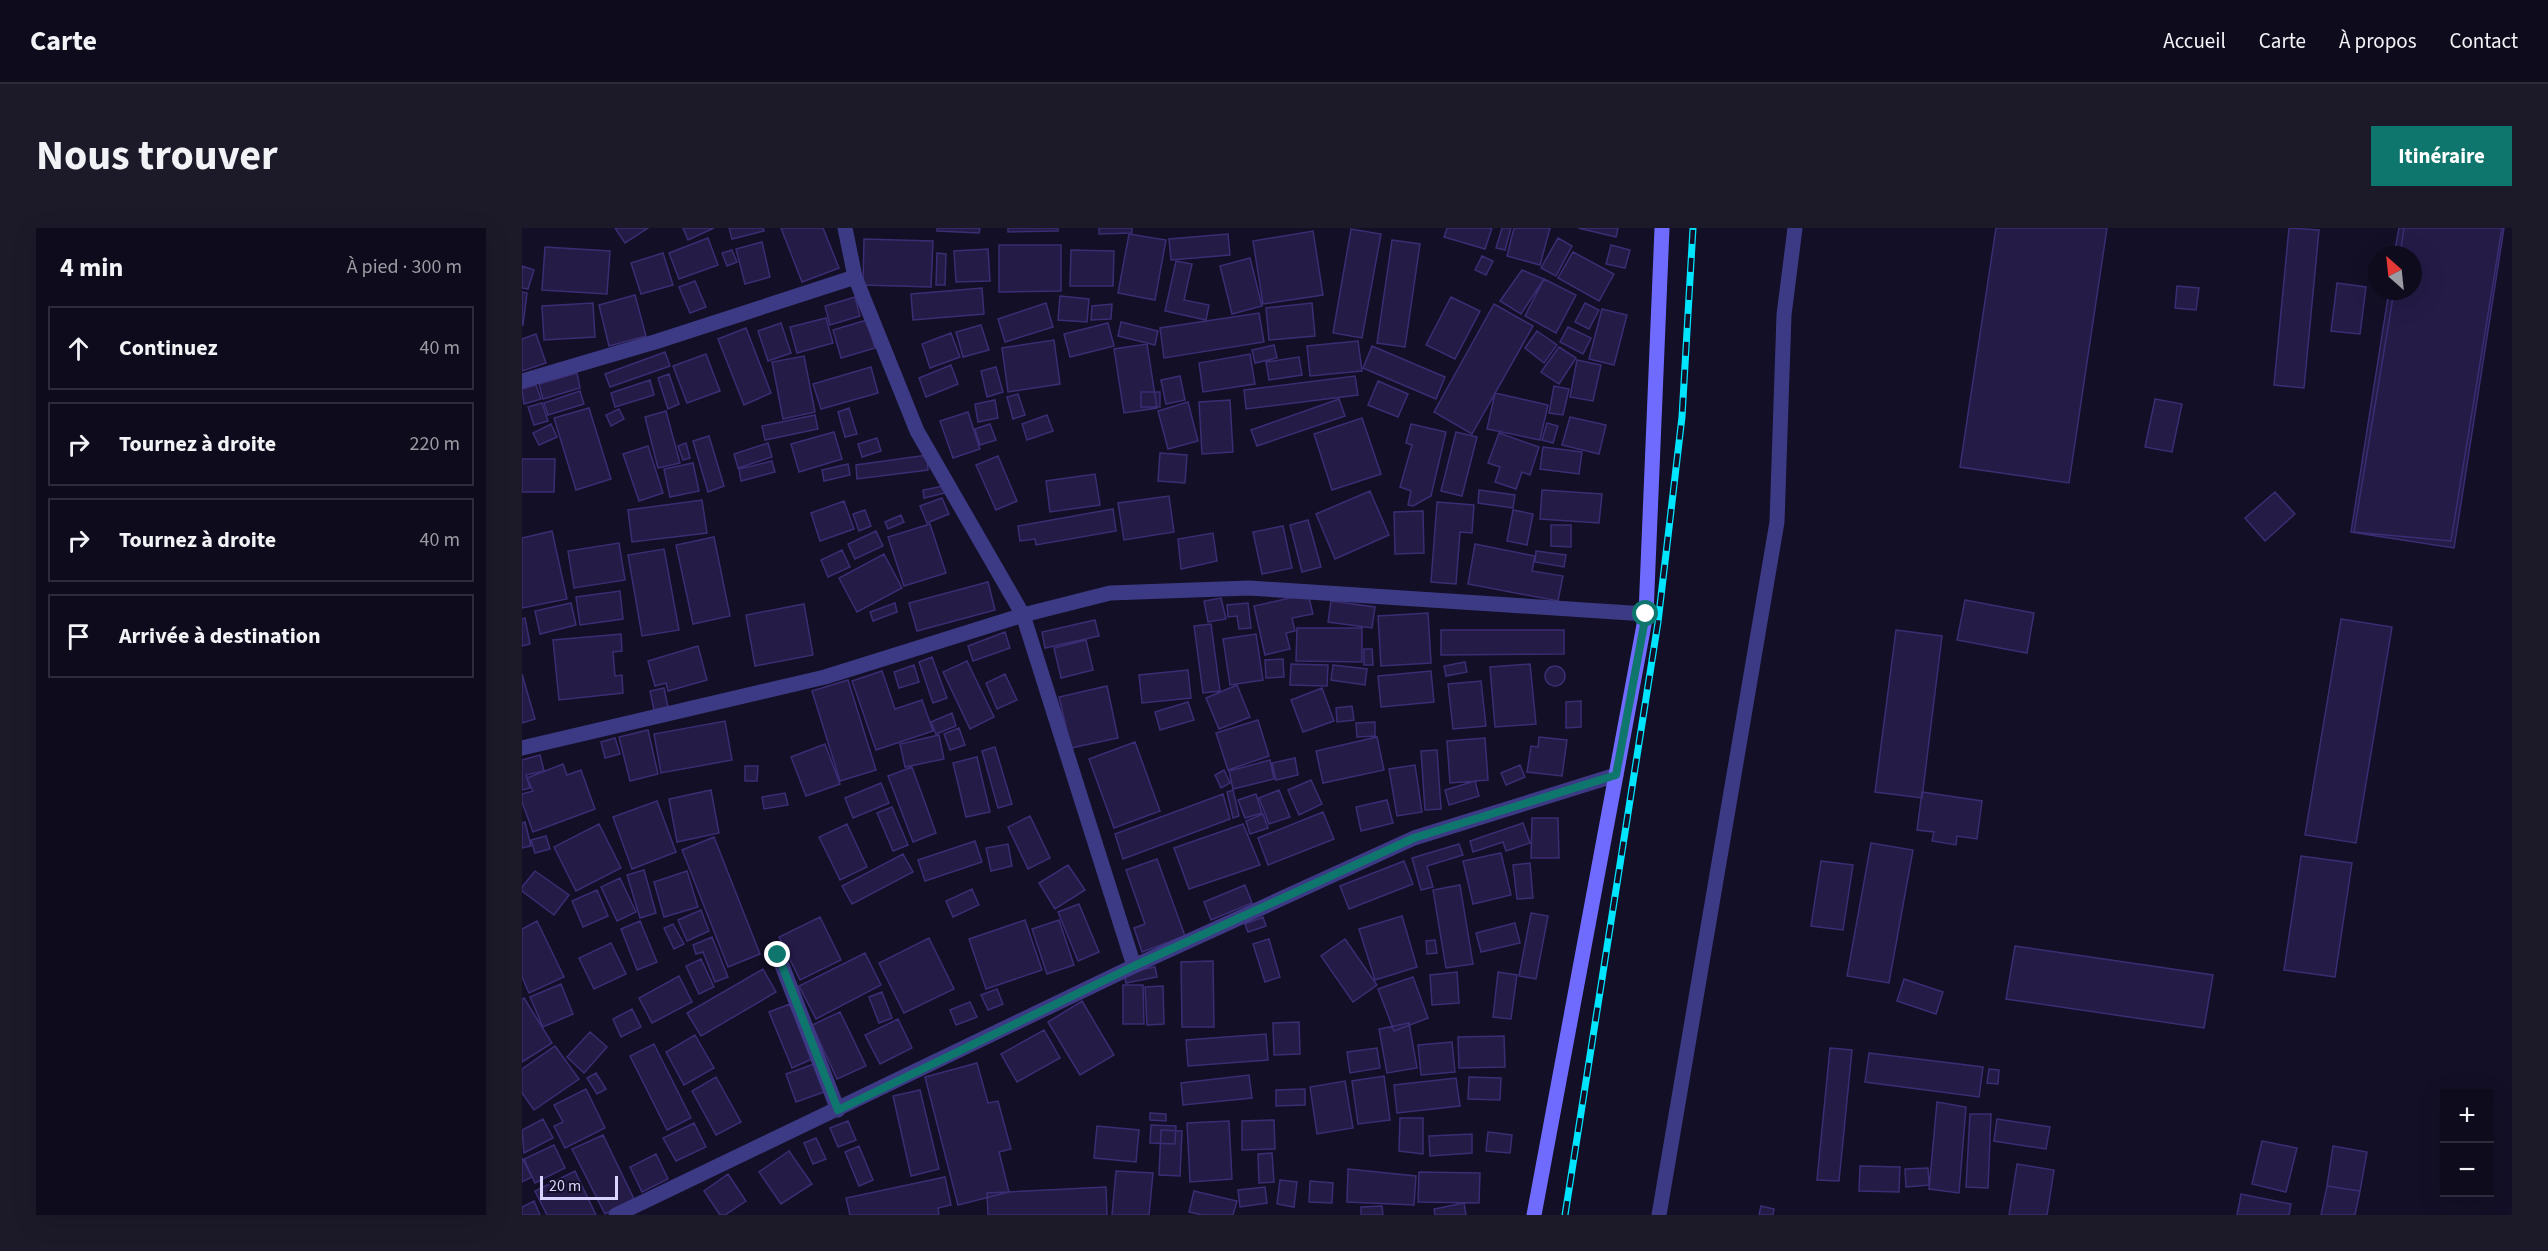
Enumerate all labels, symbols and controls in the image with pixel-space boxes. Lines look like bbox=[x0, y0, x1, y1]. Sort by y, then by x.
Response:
text: Carte bbox=[30, 21, 97, 61]
text: Accueil bbox=[2163, 26, 2226, 56]
text: Carte bbox=[2259, 26, 2306, 56]
text: À propos bbox=[2339, 26, 2416, 56]
text: Contact bbox=[2449, 26, 2518, 56]
text: Nous trouver bbox=[36, 126, 278, 186]
button: Itinéraire bbox=[2371, 126, 2512, 186]
north arrow bbox=[2368, 246, 2422, 300]
text: 4 min bbox=[60, 249, 123, 286]
text: À pied · 300 m bbox=[347, 253, 462, 281]
icon: ahead bbox=[62, 332, 95, 365]
text: Continuez bbox=[119, 332, 218, 364]
text: 40 m bbox=[420, 334, 460, 362]
icon: right bbox=[62, 428, 95, 461]
text: Tournez à droite bbox=[119, 428, 276, 460]
text: 220 m bbox=[410, 430, 460, 458]
icon: right bbox=[62, 524, 95, 557]
text: Tournez à droite bbox=[119, 524, 276, 556]
text: 40 m bbox=[420, 526, 460, 554]
route start bbox=[1632, 600, 1658, 626]
icon: arrive bbox=[62, 620, 95, 653]
text: Arrivée à destination bbox=[119, 620, 321, 652]
route end bbox=[764, 941, 790, 967]
map controls bbox=[2440, 1089, 2494, 1197]
button: + bbox=[2440, 1089, 2494, 1143]
button: − bbox=[2440, 1143, 2494, 1197]
scale bar bbox=[540, 1173, 618, 1200]
text: 20 m bbox=[549, 1175, 581, 1197]

